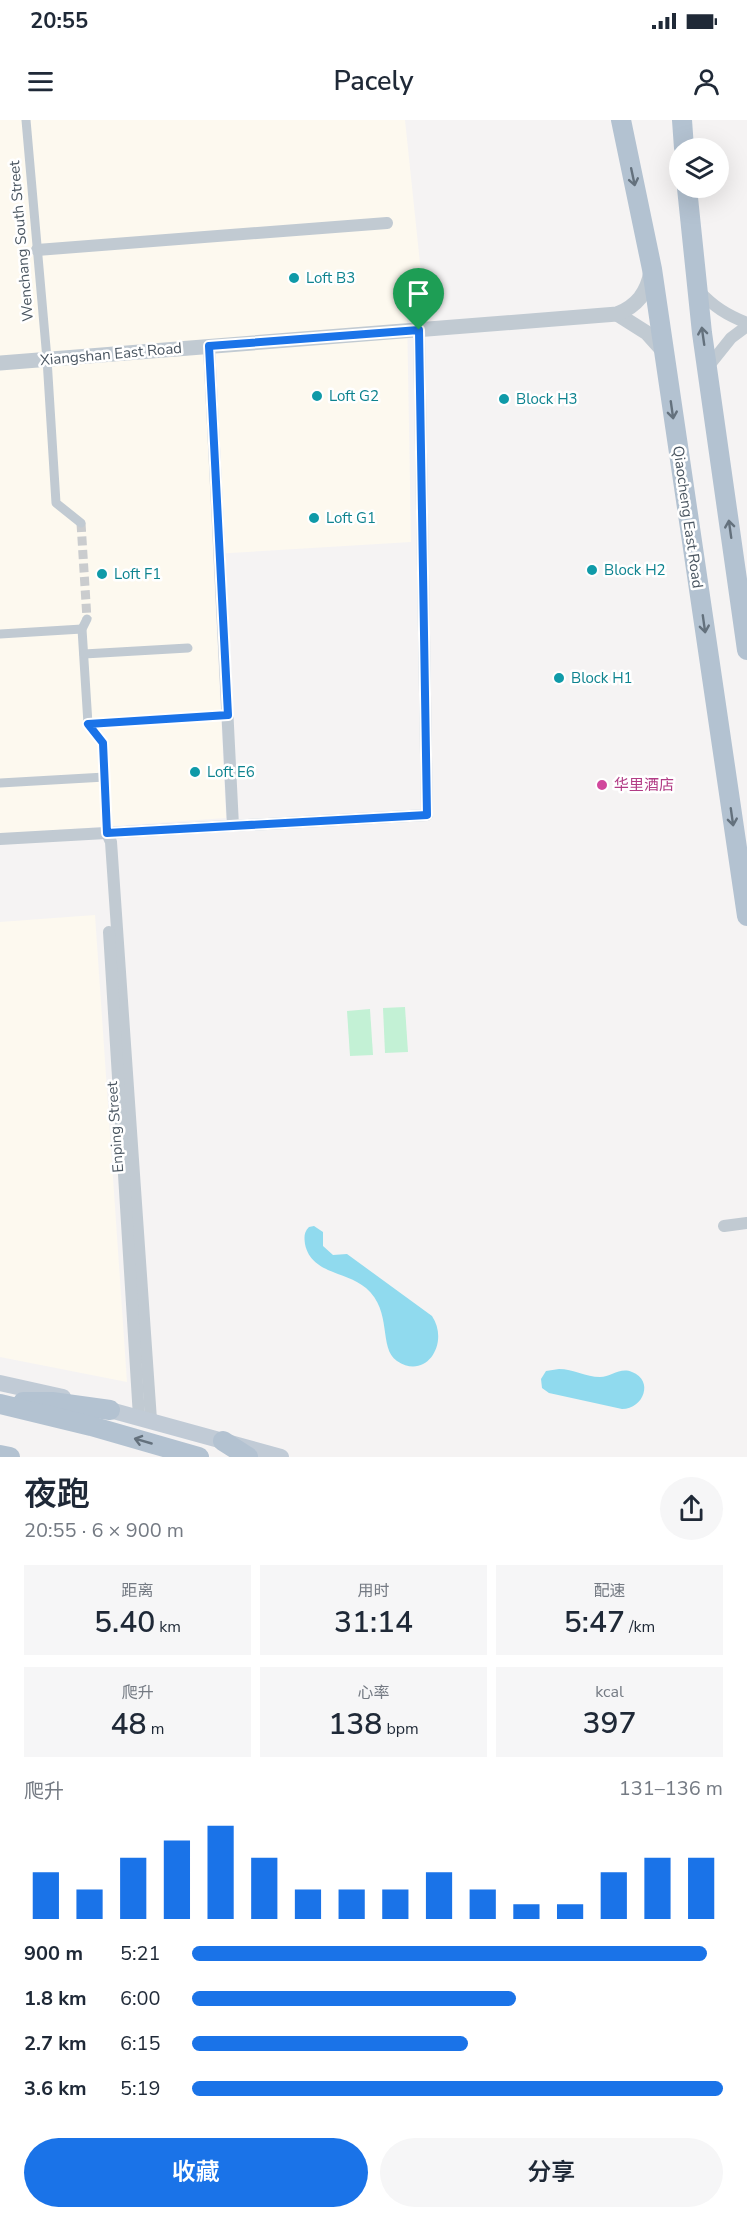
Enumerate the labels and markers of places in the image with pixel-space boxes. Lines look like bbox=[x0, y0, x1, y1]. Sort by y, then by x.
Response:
place label: Loft B3 bbox=[306, 268, 355, 288]
pin bbox=[393, 268, 444, 330]
marker: Loft B3 bbox=[287, 271, 301, 285]
place label: Loft G2 bbox=[329, 386, 379, 406]
marker: Loft G2 bbox=[310, 389, 324, 403]
place label: Block H3 bbox=[516, 389, 578, 409]
marker: Block H3 bbox=[497, 392, 511, 406]
place label: Loft G1 bbox=[326, 508, 376, 528]
marker: Loft G1 bbox=[307, 511, 321, 525]
place label: Block H2 bbox=[604, 560, 666, 580]
marker: Block H2 bbox=[585, 563, 599, 577]
place label: Loft F1 bbox=[114, 564, 161, 584]
marker: Loft F1 bbox=[95, 567, 109, 581]
place label: Block H1 bbox=[571, 668, 633, 688]
marker: Block H1 bbox=[552, 671, 566, 685]
place label: Loft E6 bbox=[207, 762, 255, 782]
marker: Loft E6 bbox=[188, 765, 202, 779]
place label: 华里酒店 bbox=[614, 775, 674, 795]
marker: 华里酒店 bbox=[595, 778, 609, 792]

